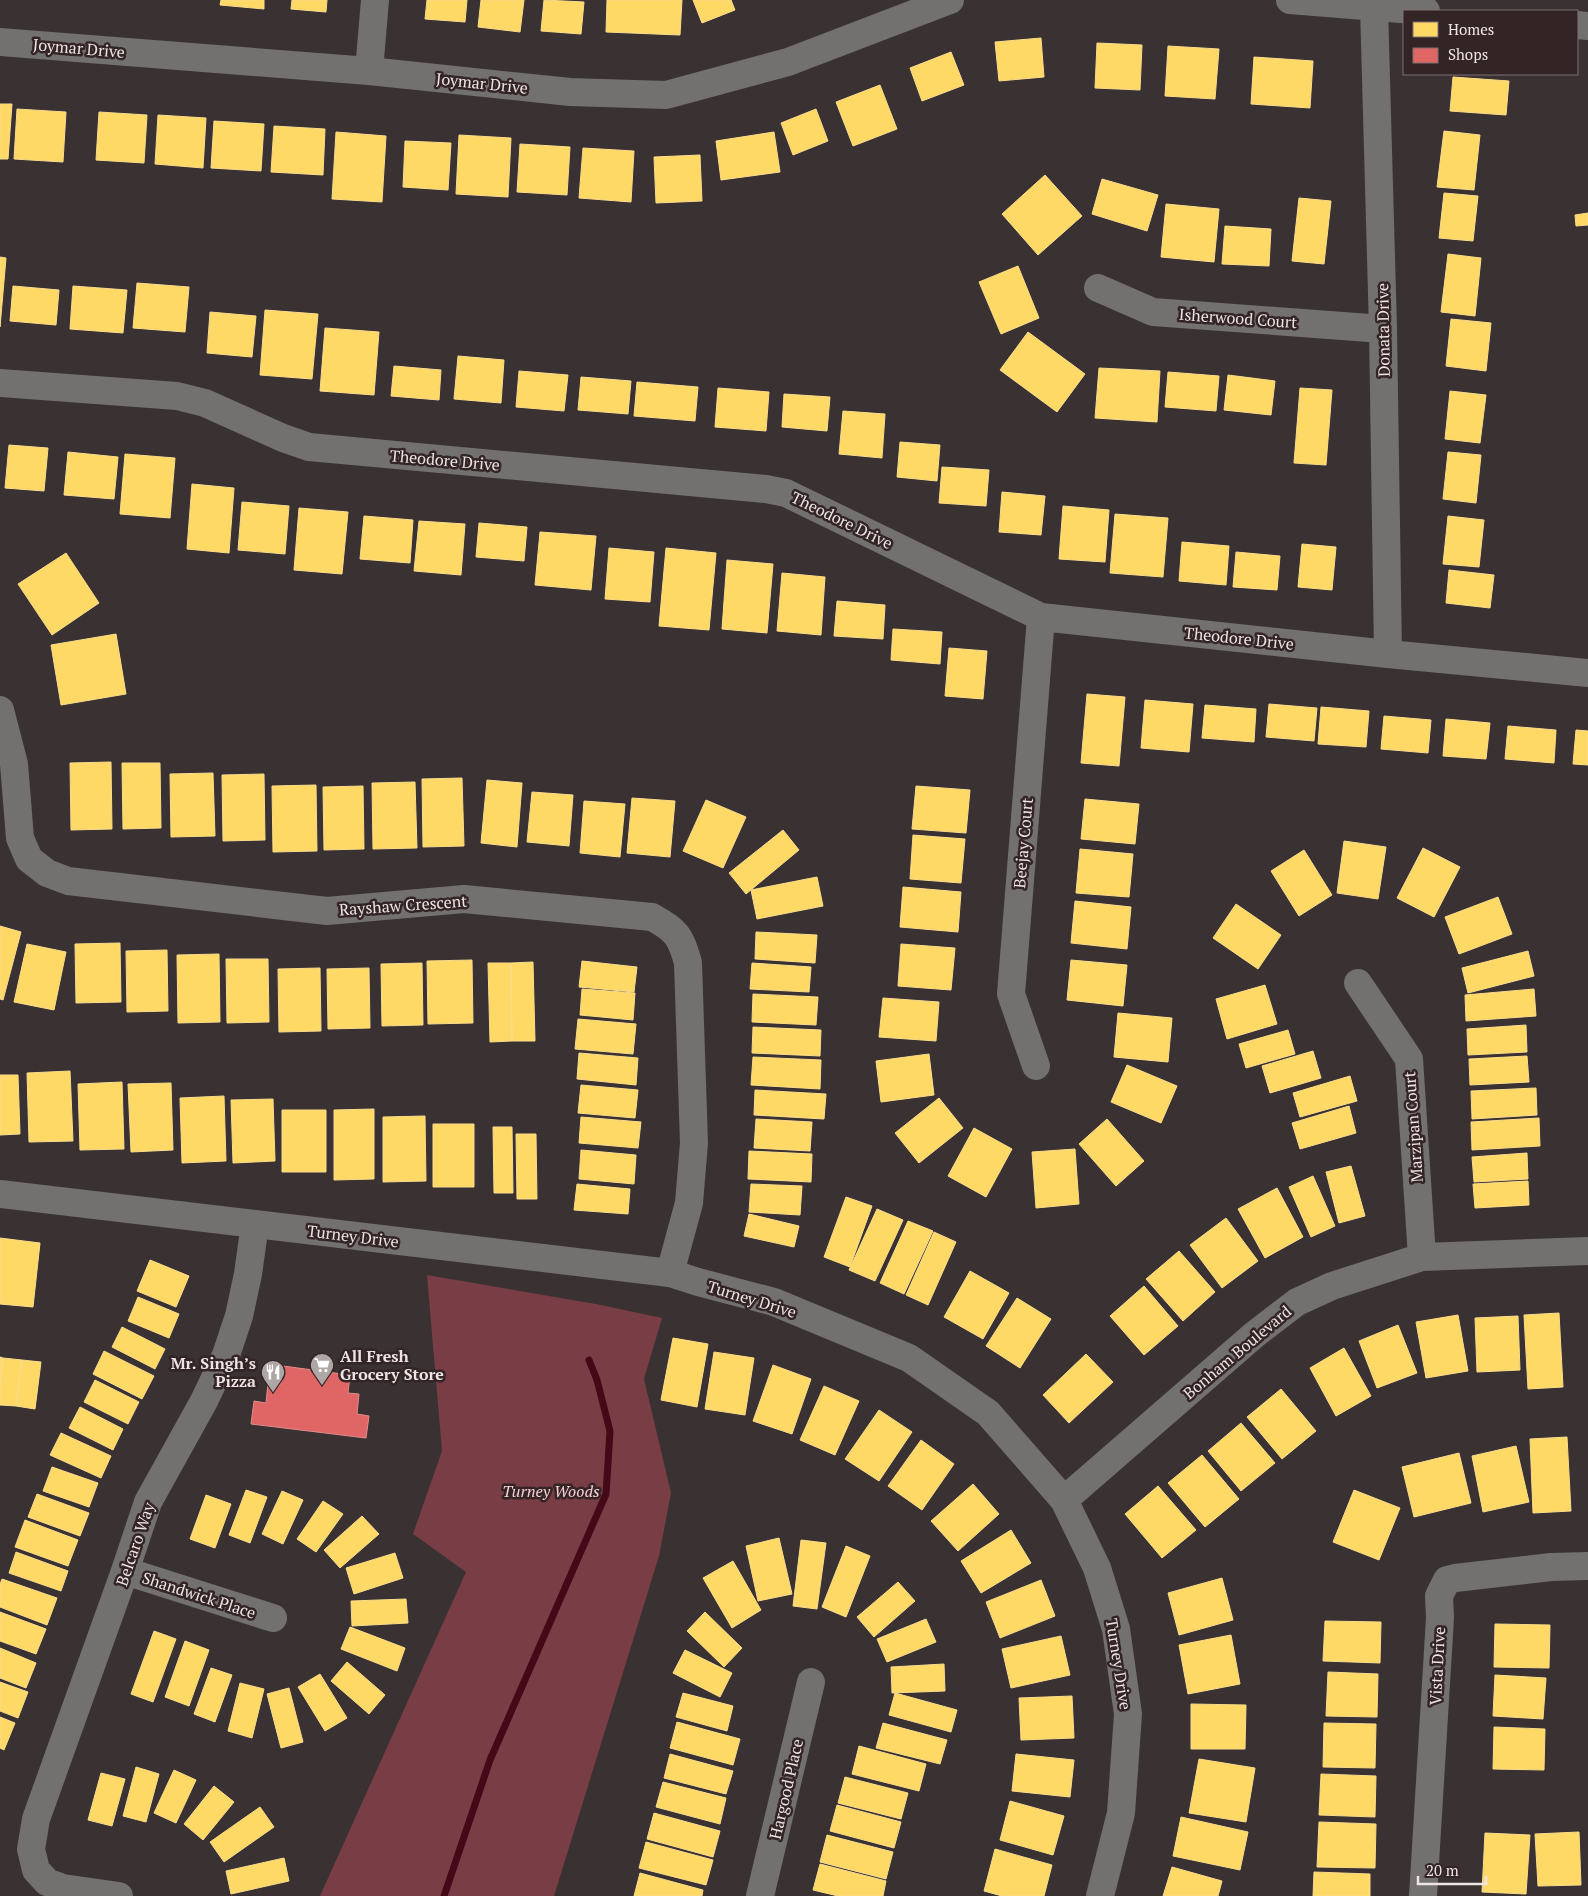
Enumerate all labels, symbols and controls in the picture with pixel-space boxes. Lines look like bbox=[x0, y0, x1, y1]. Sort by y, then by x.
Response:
legend bbox=[1403, 10, 1578, 75]
text: Homes bbox=[1448, 19, 1494, 39]
street label: Joymar Drive bbox=[32, 33, 126, 63]
text: Shops bbox=[1448, 44, 1488, 64]
street label: Joymar Drive bbox=[435, 67, 529, 99]
street label: Donata Drive bbox=[1371, 283, 1395, 377]
street label: Isherwood Court bbox=[1178, 303, 1298, 333]
street label: Theodore Drive bbox=[389, 444, 501, 476]
street label: Theodore Drive bbox=[788, 486, 896, 554]
street label: Theodore Drive bbox=[1183, 621, 1295, 655]
street label: Beejay Court bbox=[1008, 797, 1038, 889]
street label: Rayshaw Crescent bbox=[338, 890, 468, 920]
street label: Marzipan Court bbox=[1398, 1071, 1428, 1183]
street label: Turney Drive bbox=[306, 1219, 400, 1253]
street label: Turney Drive bbox=[705, 1275, 799, 1323]
street label: Bonham Boulevard bbox=[1178, 1300, 1296, 1404]
place label: All Fresh Grocery Store bbox=[340, 1345, 444, 1385]
place label: Mr. Singh’s Pizza bbox=[171, 1352, 256, 1392]
supermarket icon: All Fresh Grocery Store bbox=[309, 1352, 335, 1386]
restaurant icon: Mr. Singh’s Pizza bbox=[260, 1359, 286, 1393]
park label: Turney Woods bbox=[502, 1480, 600, 1502]
street label: Belcaro Way bbox=[110, 1498, 160, 1589]
street label: Shandwick Place bbox=[139, 1566, 259, 1624]
street label: Turney Drive bbox=[1101, 1617, 1137, 1711]
street label: Vista Drive bbox=[1424, 1626, 1450, 1706]
street label: Hargood Place bbox=[764, 1737, 808, 1841]
scale bar bbox=[1418, 1854, 1486, 1886]
text: 20 m bbox=[1426, 1860, 1459, 1880]

